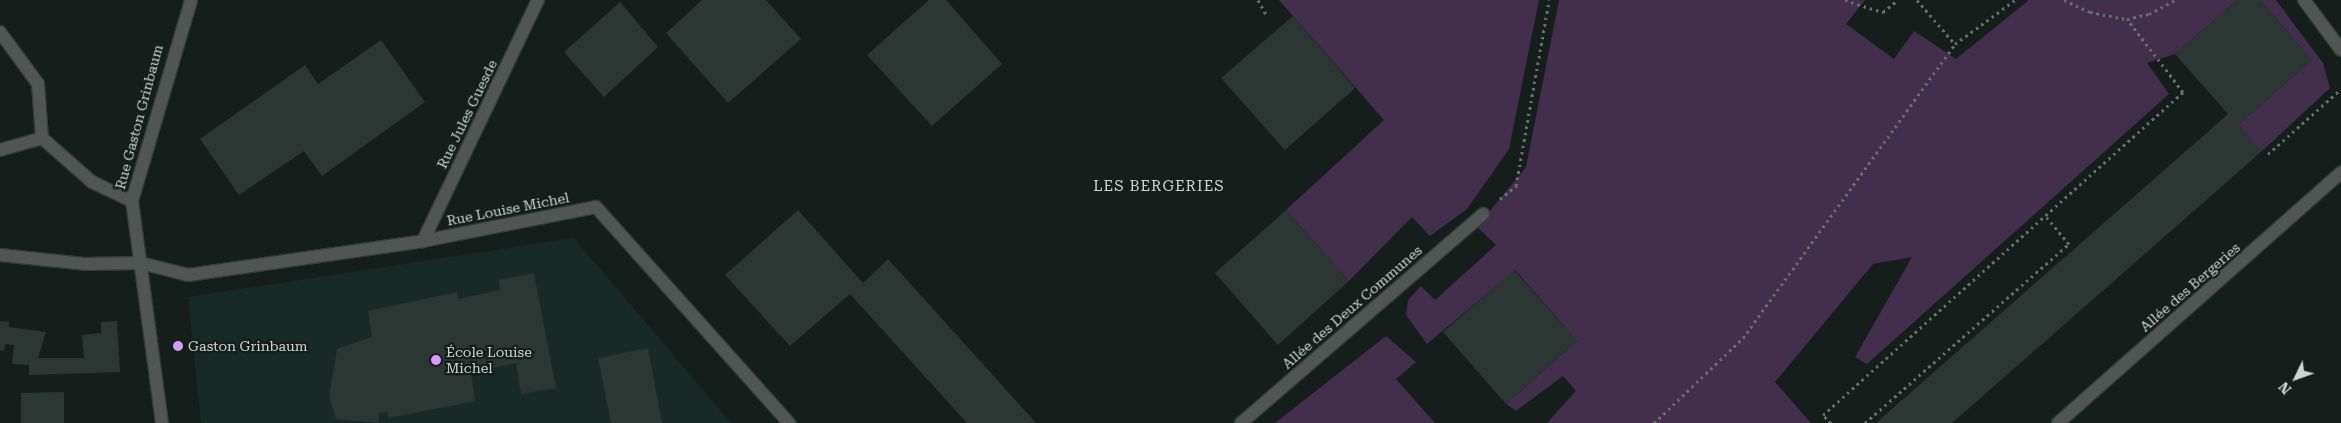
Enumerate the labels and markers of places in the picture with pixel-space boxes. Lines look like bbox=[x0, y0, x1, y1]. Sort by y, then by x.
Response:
place label: Gaston Grinbaum bbox=[188, 338, 308, 354]
marker: Gaston Grinbaum bbox=[172, 340, 184, 352]
place label: École Louise Michel bbox=[446, 344, 532, 377]
marker: École Louise Michel bbox=[430, 354, 442, 366]

